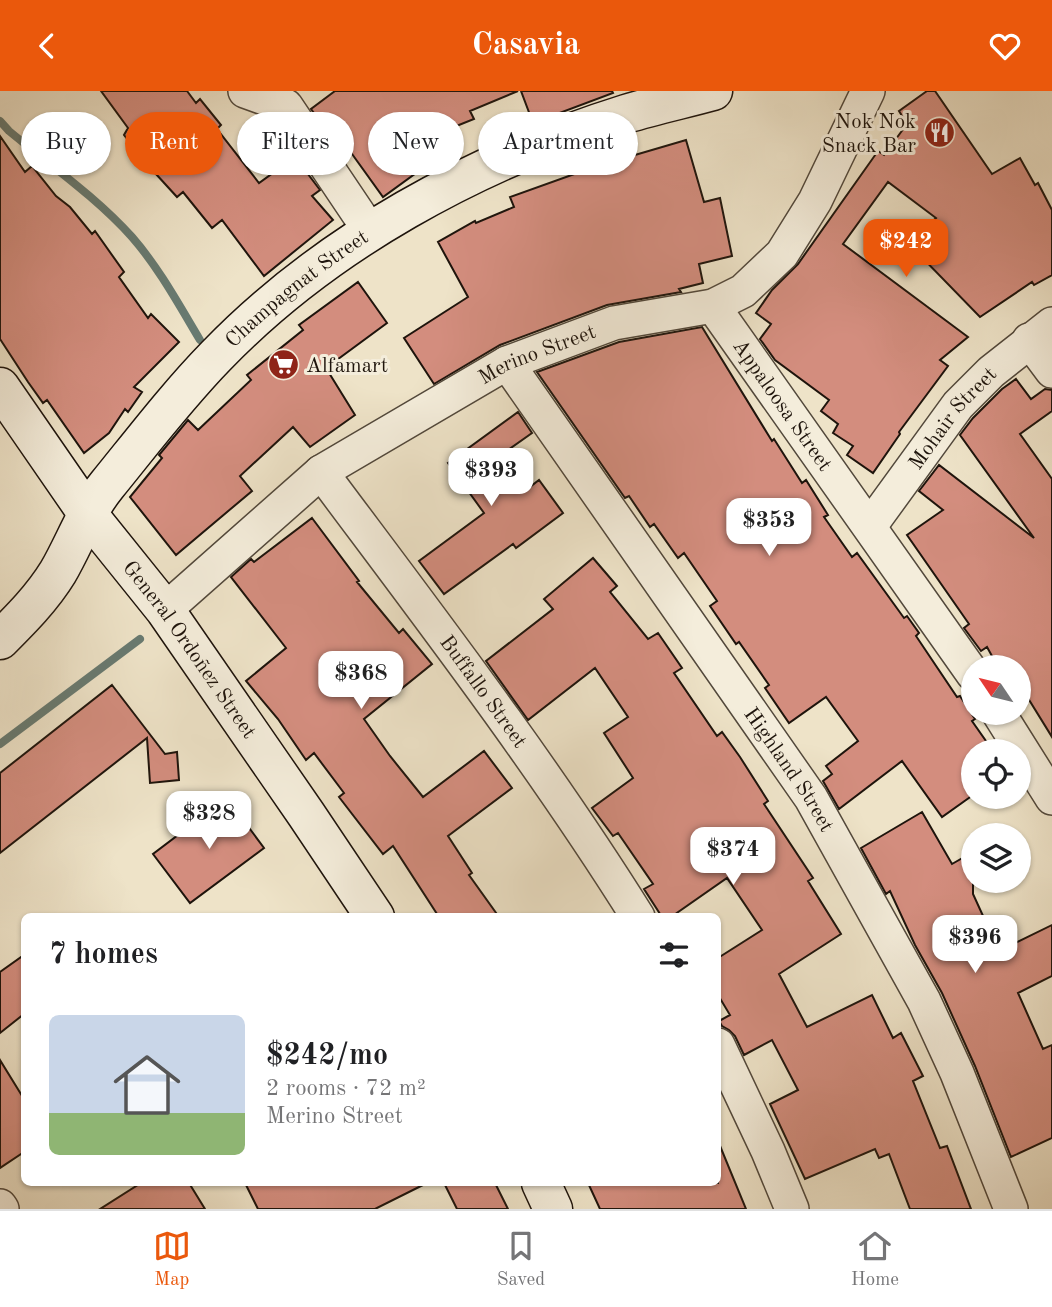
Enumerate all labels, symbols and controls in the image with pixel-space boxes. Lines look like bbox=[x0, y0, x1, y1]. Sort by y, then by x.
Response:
icon: back bbox=[28, 27, 66, 65]
icon: heart bbox=[986, 27, 1024, 65]
text: Casavia bbox=[472, 30, 580, 62]
chip: Buy bbox=[21, 112, 111, 175]
chip: Rent bbox=[125, 112, 223, 175]
chip: Filters bbox=[237, 112, 354, 175]
chip: New bbox=[368, 112, 464, 175]
chip: Apartment bbox=[478, 112, 638, 175]
place label: Nok Nok Snack Bar bbox=[822, 112, 916, 157]
restaurant icon: Nok Nok Snack Bar bbox=[922, 116, 956, 150]
pin: $242 bbox=[865, 219, 947, 279]
street label: Champagnat Street bbox=[222, 227, 372, 352]
text: $242 bbox=[879, 230, 933, 253]
street label: Merino Street bbox=[475, 322, 599, 389]
street label: Appaloosa Street bbox=[728, 336, 835, 475]
supermarket icon: Alfamart bbox=[266, 348, 300, 382]
place label: Alfamart bbox=[306, 356, 388, 377]
street label: Mohair Street bbox=[906, 364, 1001, 474]
pin: $393 bbox=[450, 449, 532, 508]
text: $393 bbox=[464, 459, 518, 482]
pin: $353 bbox=[728, 498, 810, 558]
text: $353 bbox=[742, 509, 796, 532]
street label: General Ordoñez Street bbox=[118, 558, 259, 743]
street label: Buffallo Street bbox=[435, 632, 530, 752]
pin: $368 bbox=[320, 651, 402, 711]
north arrow bbox=[961, 655, 1031, 725]
map controls bbox=[961, 655, 1031, 893]
text: $368 bbox=[334, 662, 388, 685]
street label: Highland Street bbox=[739, 704, 837, 836]
button: locate bbox=[961, 739, 1031, 809]
pin: $328 bbox=[168, 791, 250, 851]
text: $328 bbox=[182, 802, 236, 825]
button: layers bbox=[961, 823, 1031, 893]
pin: $374 bbox=[692, 827, 774, 887]
text: $374 bbox=[706, 838, 760, 861]
pin: $396 bbox=[934, 915, 1016, 975]
text: $396 bbox=[948, 926, 1002, 949]
icon: filters bbox=[655, 936, 693, 974]
text: 7 homes bbox=[49, 940, 158, 970]
text: $242/mo bbox=[266, 1041, 388, 1071]
icon: home bbox=[105, 1043, 189, 1127]
text: 2 rooms · 72 m² bbox=[266, 1077, 426, 1100]
text: Merino Street bbox=[266, 1105, 403, 1128]
tab: Map bbox=[153, 1227, 191, 1292]
tab: Saved bbox=[497, 1227, 545, 1292]
tab: Home bbox=[851, 1227, 899, 1292]

